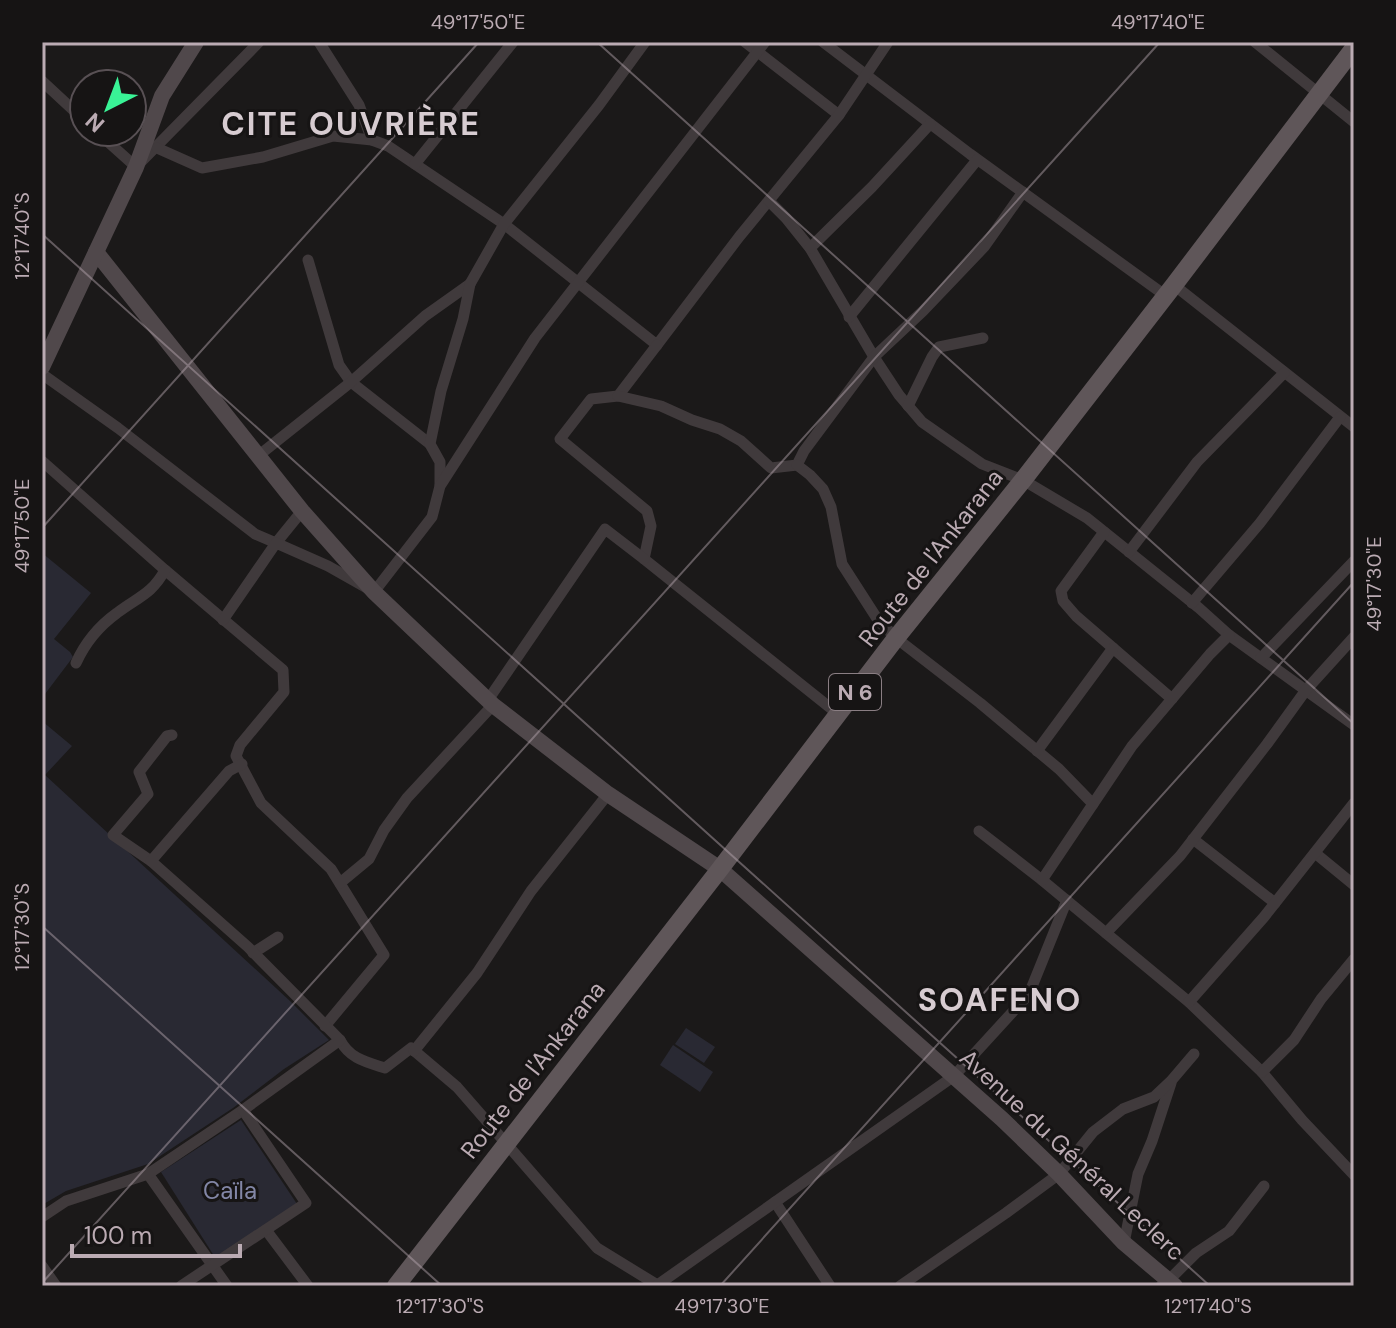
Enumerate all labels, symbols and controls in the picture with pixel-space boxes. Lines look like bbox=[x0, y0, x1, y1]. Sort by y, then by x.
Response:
text: 49°17'50"E bbox=[431, 9, 525, 35]
text: 49°17'40"E bbox=[1111, 9, 1205, 35]
north arrow bbox=[68, 68, 148, 148]
district label: CITE OUVRIÈRE bbox=[221, 103, 481, 145]
text: N bbox=[79, 106, 111, 139]
text: 12°17'40"S bbox=[9, 192, 35, 280]
street label: Route de l'Ankarana bbox=[852, 463, 1010, 653]
text: 49°17'50"E bbox=[9, 479, 35, 573]
text: 49°17'30"E bbox=[1361, 537, 1387, 631]
road number: N 6 bbox=[829, 674, 881, 710]
text: 12°17'30"S bbox=[9, 883, 35, 971]
street label: Route de l'Ankarana bbox=[454, 975, 612, 1165]
district label: SOAFENO bbox=[918, 979, 1082, 1021]
street label: Avenue du Général Leclerc bbox=[953, 1042, 1191, 1267]
park label: Caïla bbox=[203, 1175, 257, 1206]
scale bar bbox=[72, 1208, 240, 1258]
text: 100 m bbox=[84, 1220, 152, 1251]
text: 12°17'30"S bbox=[396, 1293, 484, 1319]
text: 49°17'30"E bbox=[675, 1293, 769, 1319]
text: 12°17'40"S bbox=[1164, 1293, 1252, 1319]

